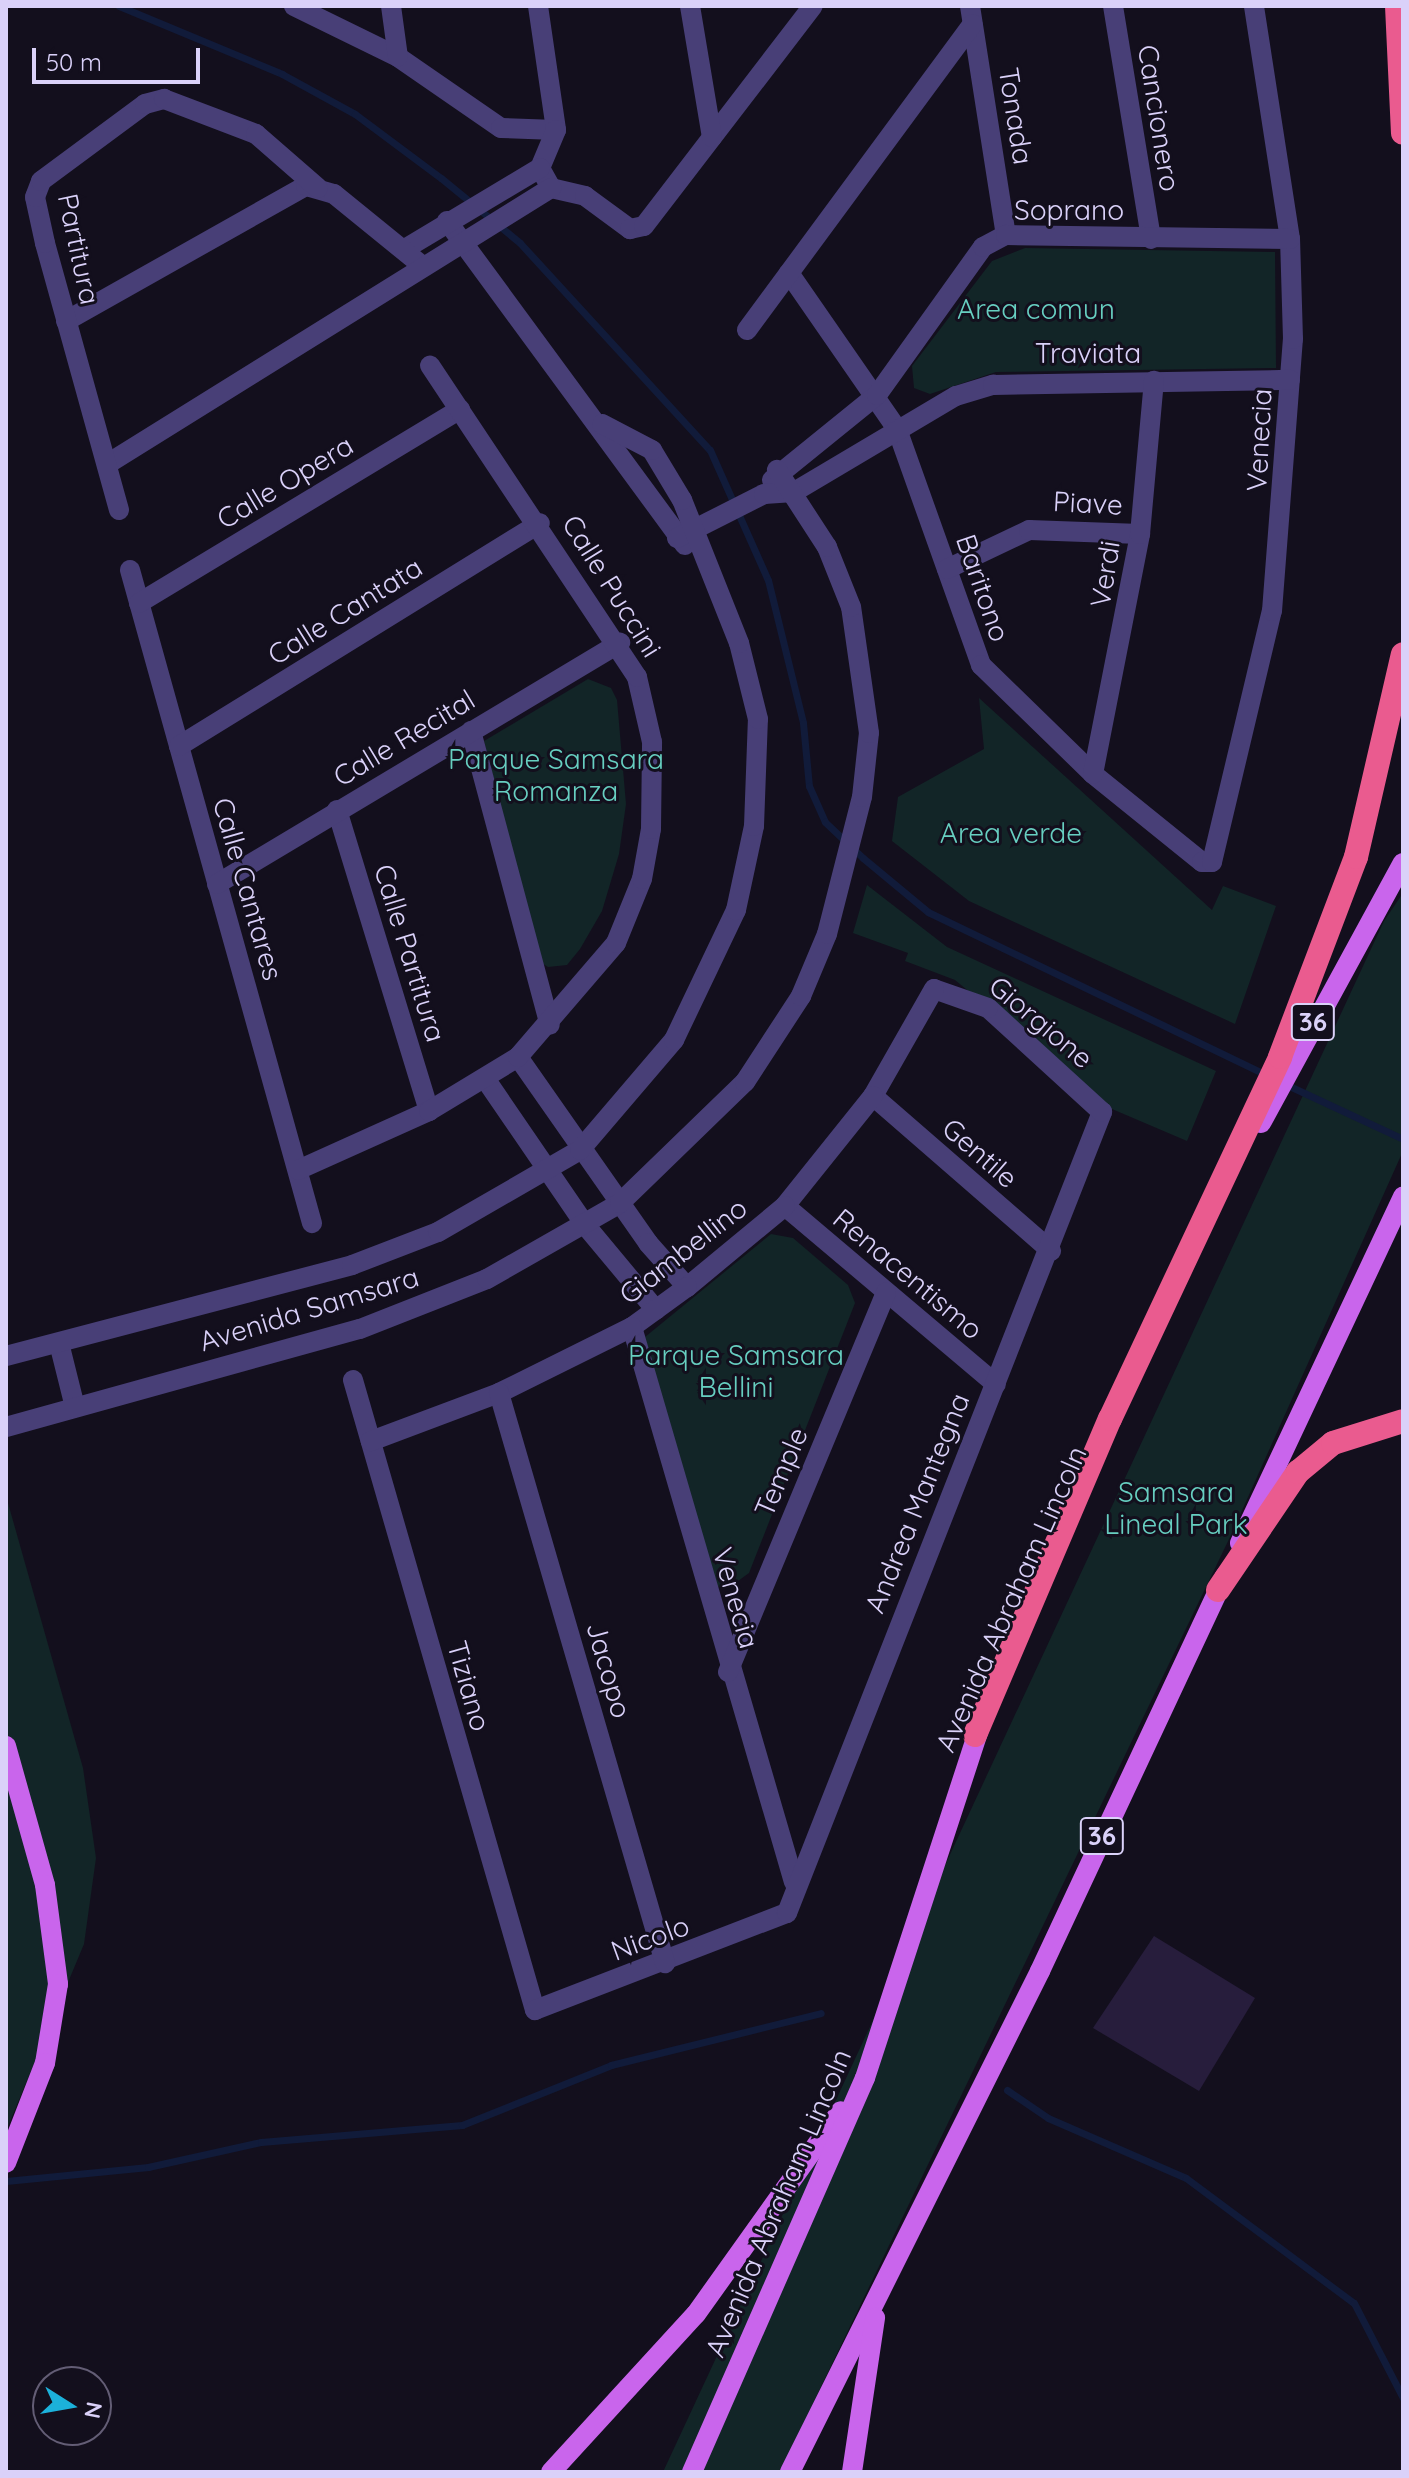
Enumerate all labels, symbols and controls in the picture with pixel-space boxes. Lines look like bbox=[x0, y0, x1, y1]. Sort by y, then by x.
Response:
scale bar bbox=[36, 32, 204, 82]
street label: Cancionero bbox=[1131, 42, 1187, 194]
text: 50 m bbox=[46, 47, 102, 77]
street label: Tonada bbox=[992, 65, 1040, 167]
street label: Partitura bbox=[51, 190, 107, 308]
street label: Soprano bbox=[1014, 193, 1124, 227]
park label: Area comun bbox=[957, 292, 1115, 326]
street label: Traviata bbox=[1035, 336, 1141, 370]
street label: Venecia bbox=[1240, 388, 1278, 492]
street label: Calle Opera bbox=[211, 428, 359, 536]
street label: Piave bbox=[1052, 484, 1124, 522]
street label: Calle Puccini bbox=[555, 509, 669, 663]
street label: Baritono bbox=[949, 530, 1017, 646]
street label: Verdi bbox=[1083, 538, 1127, 610]
street label: Calle Cantata bbox=[262, 550, 428, 672]
street label: Calle Recital bbox=[327, 683, 481, 793]
park label: Parque Samsara Romanza bbox=[448, 742, 664, 808]
street label: Calle Cantares bbox=[206, 794, 290, 984]
park label: Area verde bbox=[940, 816, 1082, 850]
street label: Calle Partitura bbox=[367, 860, 453, 1046]
street label: Giorgione bbox=[982, 969, 1100, 1075]
road number: 36 bbox=[1289, 1000, 1337, 1044]
street label: Gentile bbox=[935, 1111, 1025, 1195]
street label: Giambellino bbox=[612, 1191, 754, 1311]
street label: Renacentismo bbox=[826, 1202, 990, 1346]
street label: Avenida Samsara bbox=[195, 1260, 423, 1358]
park label: Parque Samsara Bellini bbox=[628, 1338, 844, 1404]
street label: Andrea Mantegna bbox=[858, 1388, 976, 1618]
street label: Temple bbox=[747, 1422, 815, 1522]
street label: Avenida Abraham Lincoln bbox=[928, 1441, 1094, 1757]
park label: Samsara Lineal Park bbox=[1104, 1475, 1248, 1541]
street label: Venecia bbox=[706, 1544, 766, 1652]
street label: Jacopo bbox=[579, 1618, 639, 1722]
street label: Tiziano bbox=[440, 1637, 498, 1735]
road number: 36 bbox=[1078, 1814, 1126, 1858]
street label: Nicolo bbox=[606, 1908, 694, 1968]
street label: Avenida Abraham Lincoln bbox=[698, 2044, 858, 2362]
north arrow bbox=[32, 2366, 112, 2446]
text: N bbox=[78, 2400, 109, 2421]

